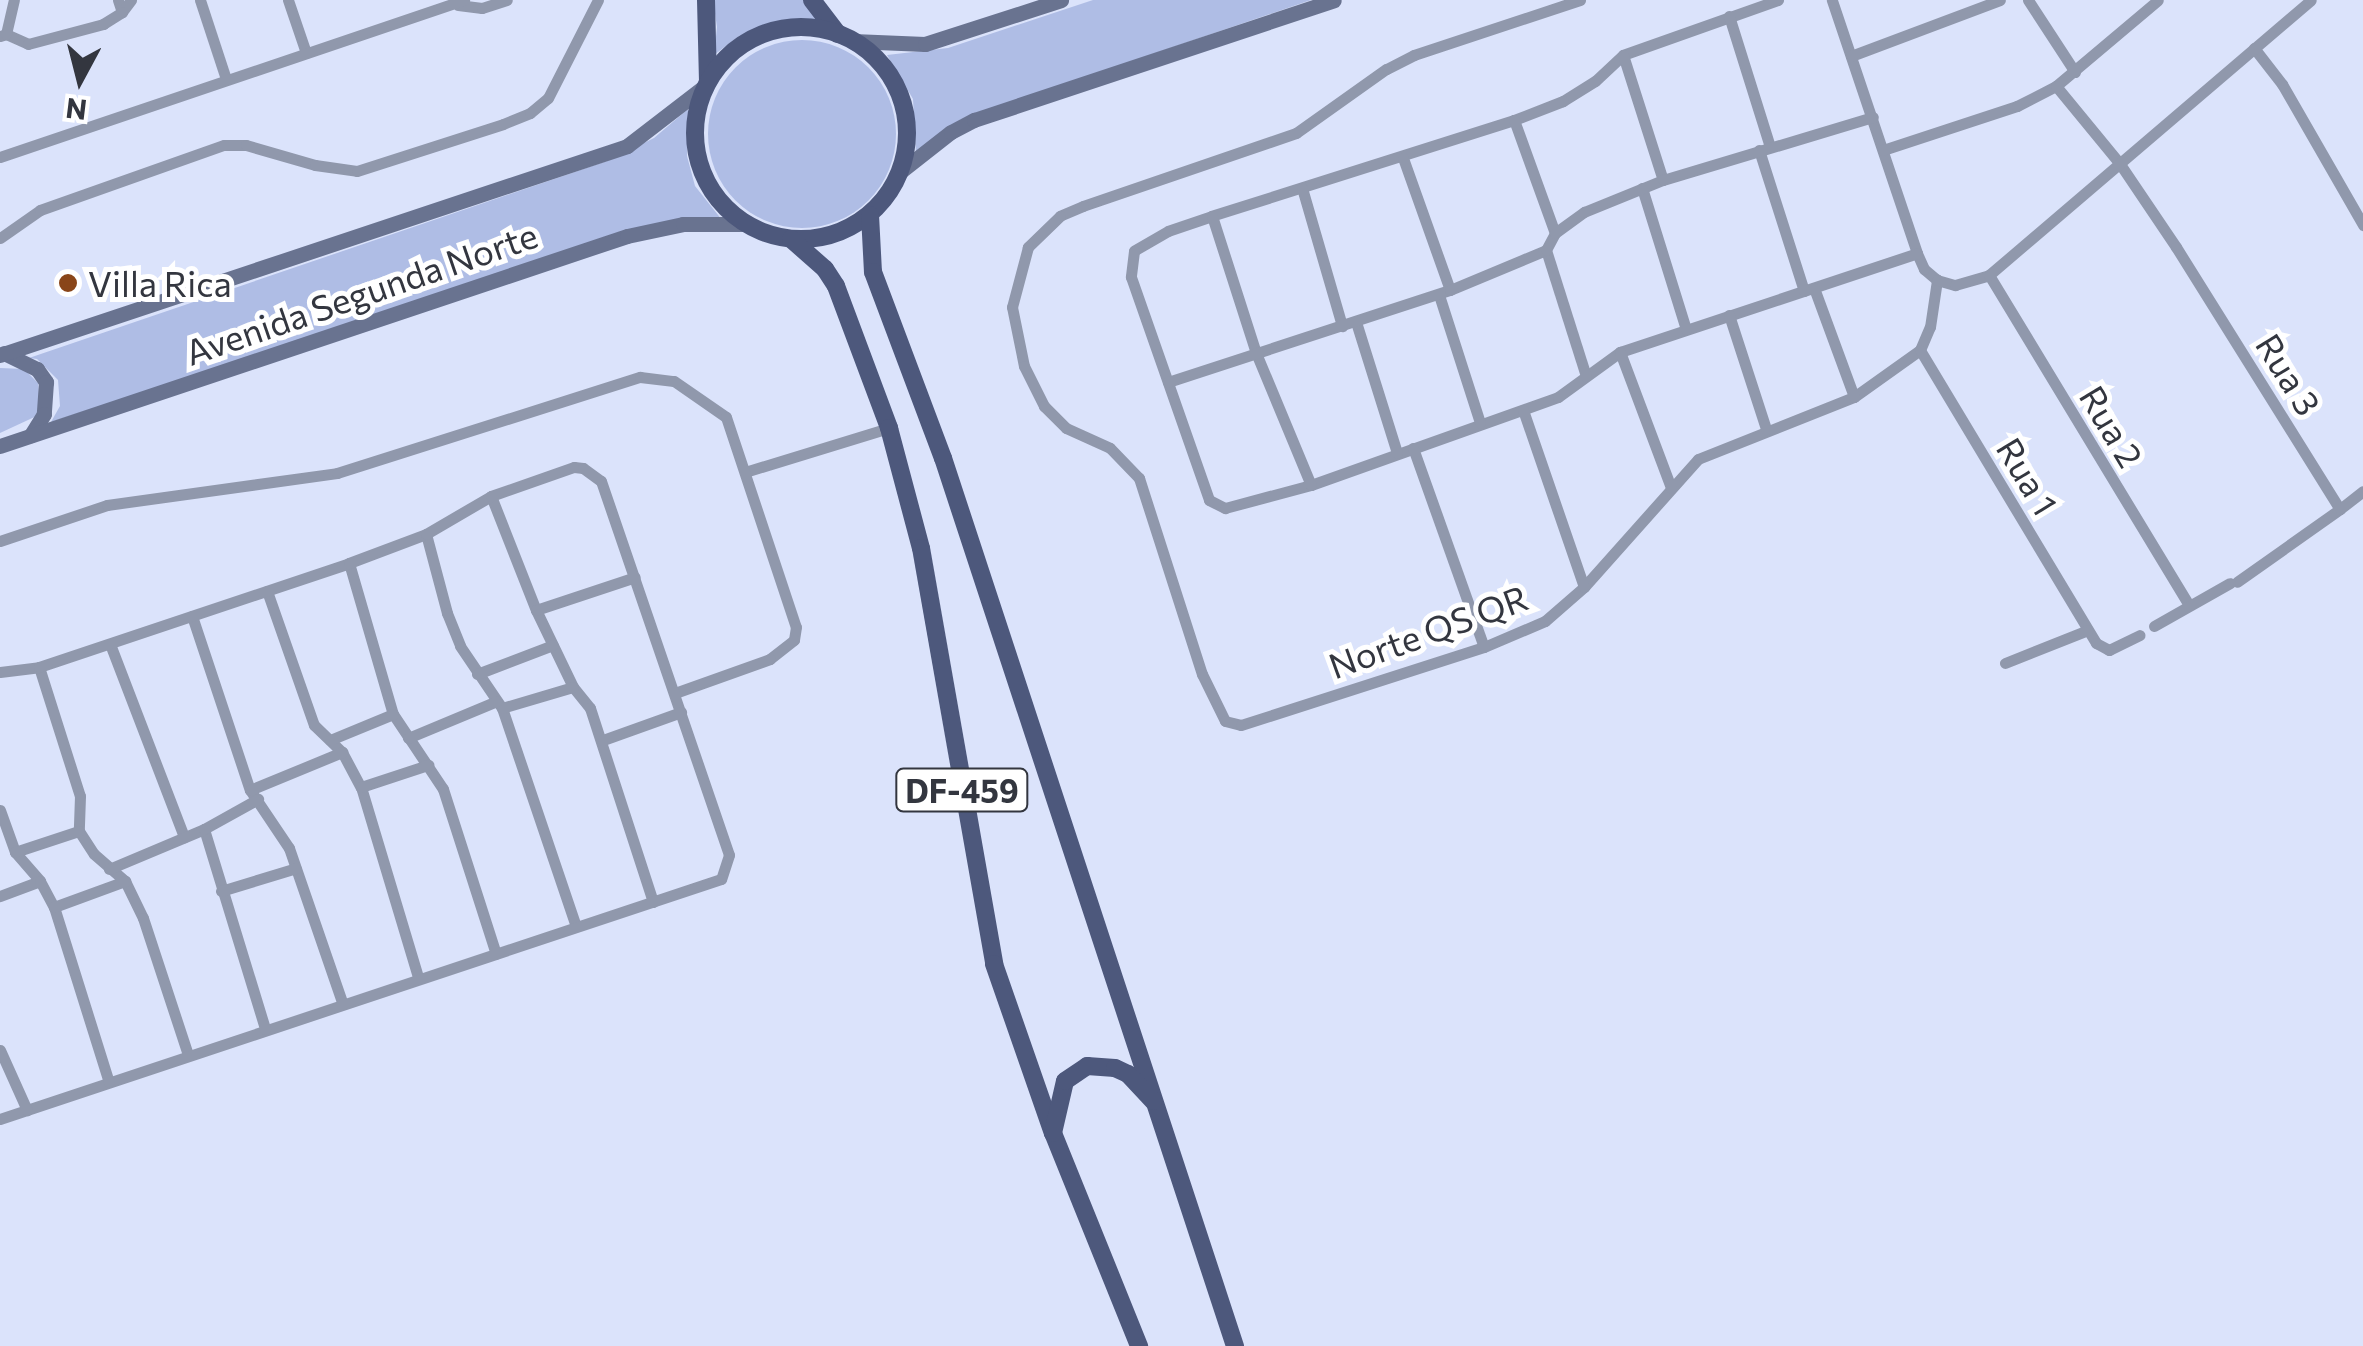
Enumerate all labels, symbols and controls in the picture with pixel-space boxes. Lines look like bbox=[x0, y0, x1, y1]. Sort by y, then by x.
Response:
north arrow bbox=[30, 30, 130, 130]
text: N bbox=[64, 92, 89, 128]
street label: Avenida Segunda Norte bbox=[179, 213, 543, 373]
place label: Villa Rica bbox=[88, 262, 232, 304]
marker: Villa Rica bbox=[57, 272, 79, 294]
street label: Rua 3 bbox=[2248, 326, 2330, 422]
street label: Rua 2 bbox=[2072, 378, 2152, 474]
street label: Rua 1 bbox=[1989, 430, 2067, 522]
street label: Norte QS QR bbox=[1323, 576, 1533, 686]
road number: DF-459 bbox=[894, 763, 1030, 817]

